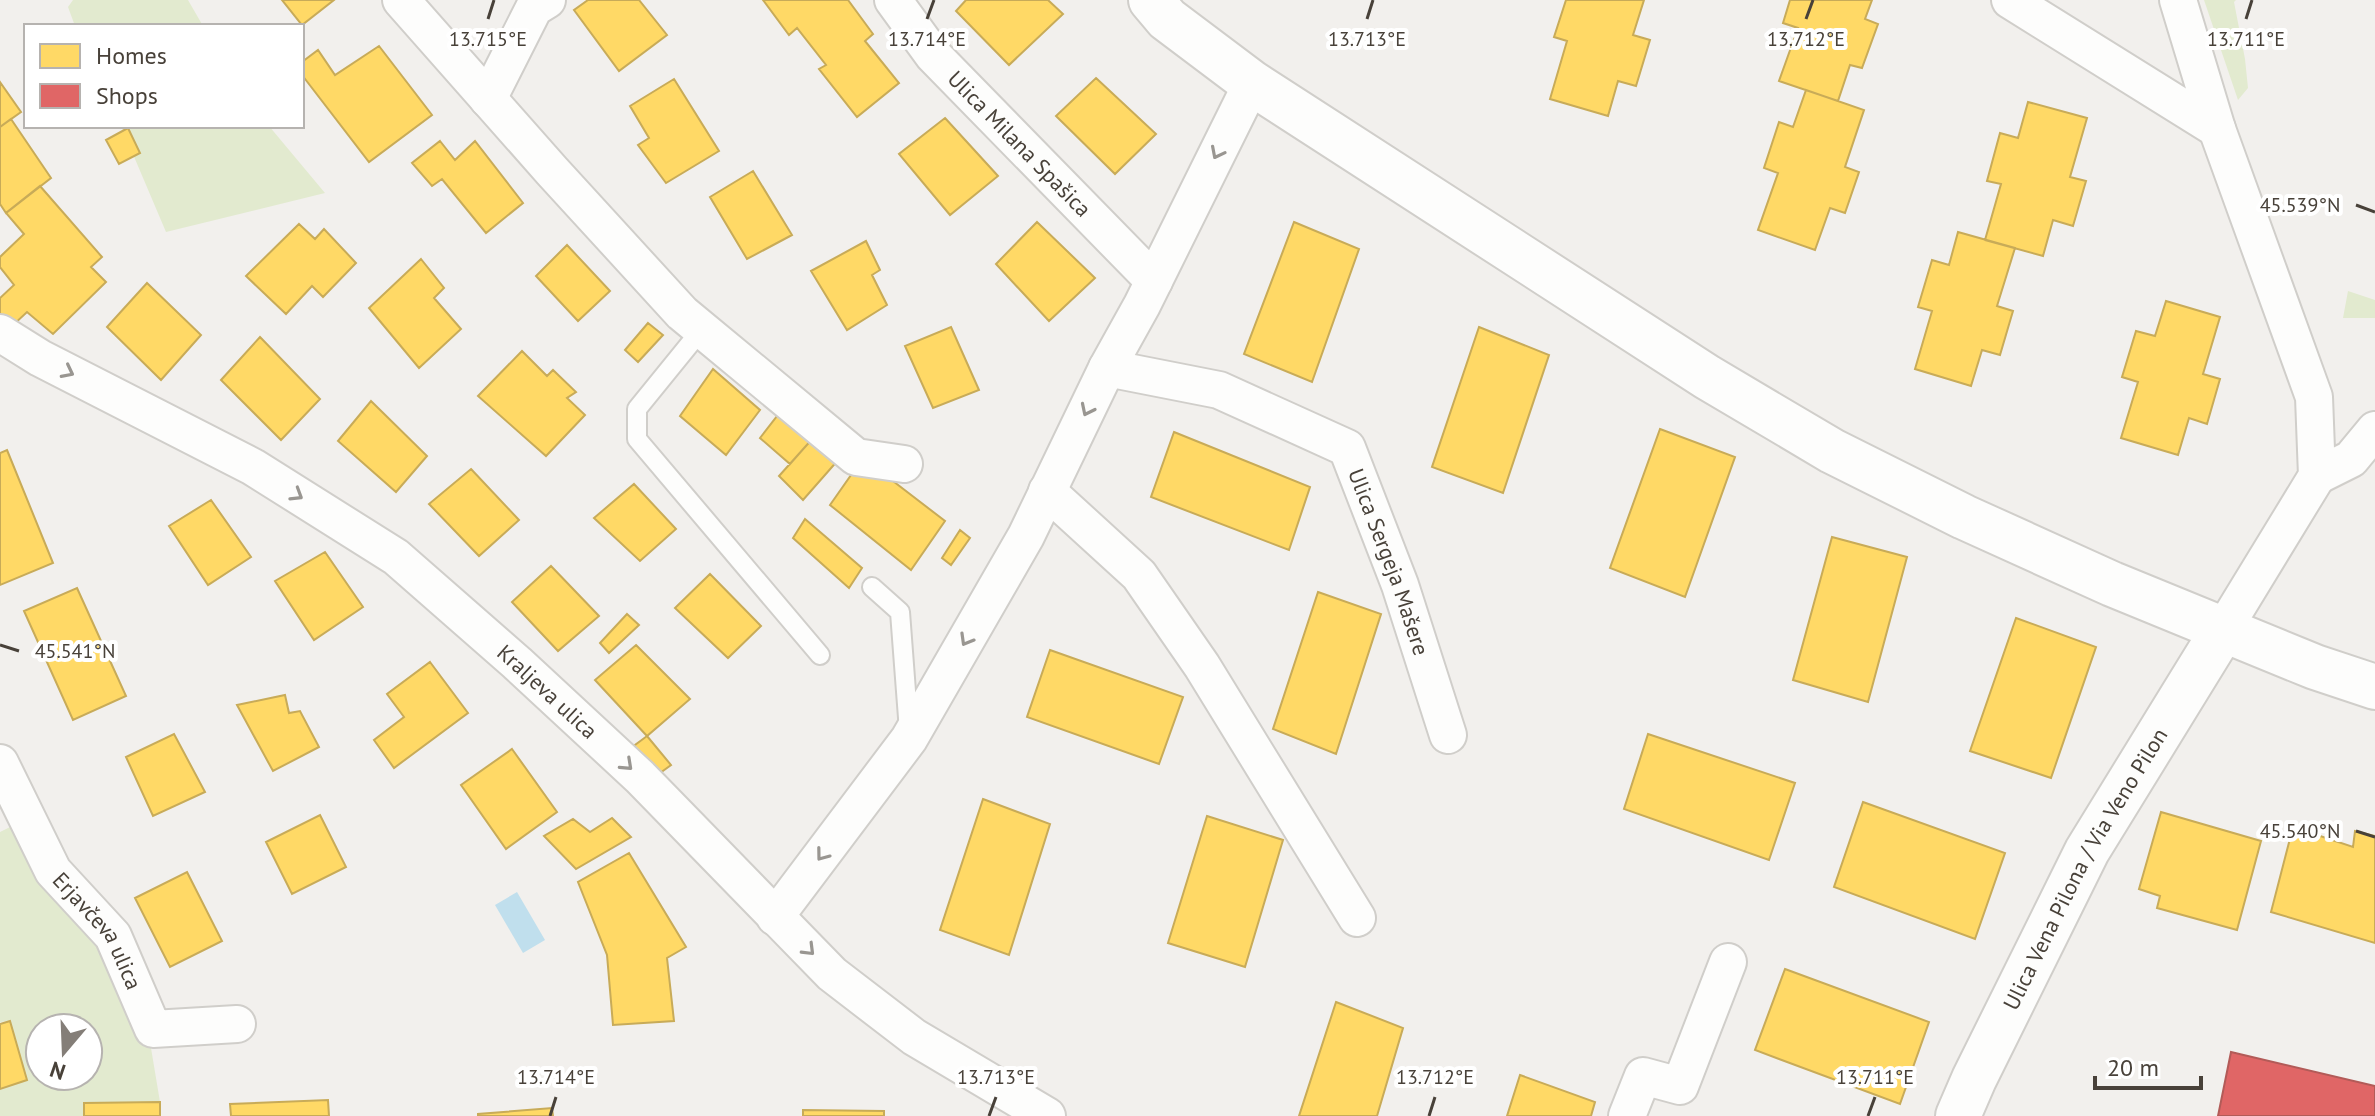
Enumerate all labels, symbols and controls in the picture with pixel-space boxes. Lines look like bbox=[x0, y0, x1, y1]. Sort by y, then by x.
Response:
legend bbox=[24, 24, 304, 128]
text: 13.715°E bbox=[449, 26, 527, 52]
text: 13.714°E bbox=[888, 26, 966, 52]
text: 13.713°E bbox=[1328, 26, 1406, 52]
text: 13.712°E bbox=[1767, 26, 1845, 52]
text: 13.711°E bbox=[2207, 26, 2285, 52]
text: Homes bbox=[96, 40, 167, 71]
street label: Ulica Milana Spašica bbox=[942, 65, 1097, 223]
text: Shops bbox=[96, 80, 158, 111]
one-way arrow bbox=[1212, 144, 1227, 159]
text: 45.539°N bbox=[2260, 192, 2340, 218]
one-way arrow bbox=[59, 362, 74, 378]
one-way arrow bbox=[1081, 401, 1097, 416]
street label: Ulica Sergeja Mašere bbox=[1342, 464, 1436, 659]
one-way arrow bbox=[288, 485, 303, 500]
one-way arrow bbox=[960, 631, 976, 645]
text: 45.541°N bbox=[35, 638, 115, 664]
street label: Kraljeva ulica bbox=[492, 638, 604, 745]
street label: Ulica Vena Pilona / Via Veno Pilon bbox=[1996, 723, 2173, 1015]
one-way arrow bbox=[618, 756, 632, 770]
text: 45.540°N bbox=[2260, 818, 2340, 844]
one-way arrow bbox=[817, 846, 831, 861]
street label: Erjavčeva ulica bbox=[47, 866, 148, 994]
one-way arrow bbox=[800, 941, 814, 956]
north arrow bbox=[24, 1012, 104, 1092]
scale bar bbox=[2095, 1040, 2201, 1090]
text: 20 m bbox=[2107, 1052, 2159, 1083]
text: N bbox=[46, 1055, 69, 1087]
text: 13.714°E bbox=[517, 1064, 595, 1090]
text: 13.713°E bbox=[957, 1064, 1035, 1090]
text: 13.712°E bbox=[1396, 1064, 1474, 1090]
text: 13.711°E bbox=[1836, 1064, 1914, 1090]

